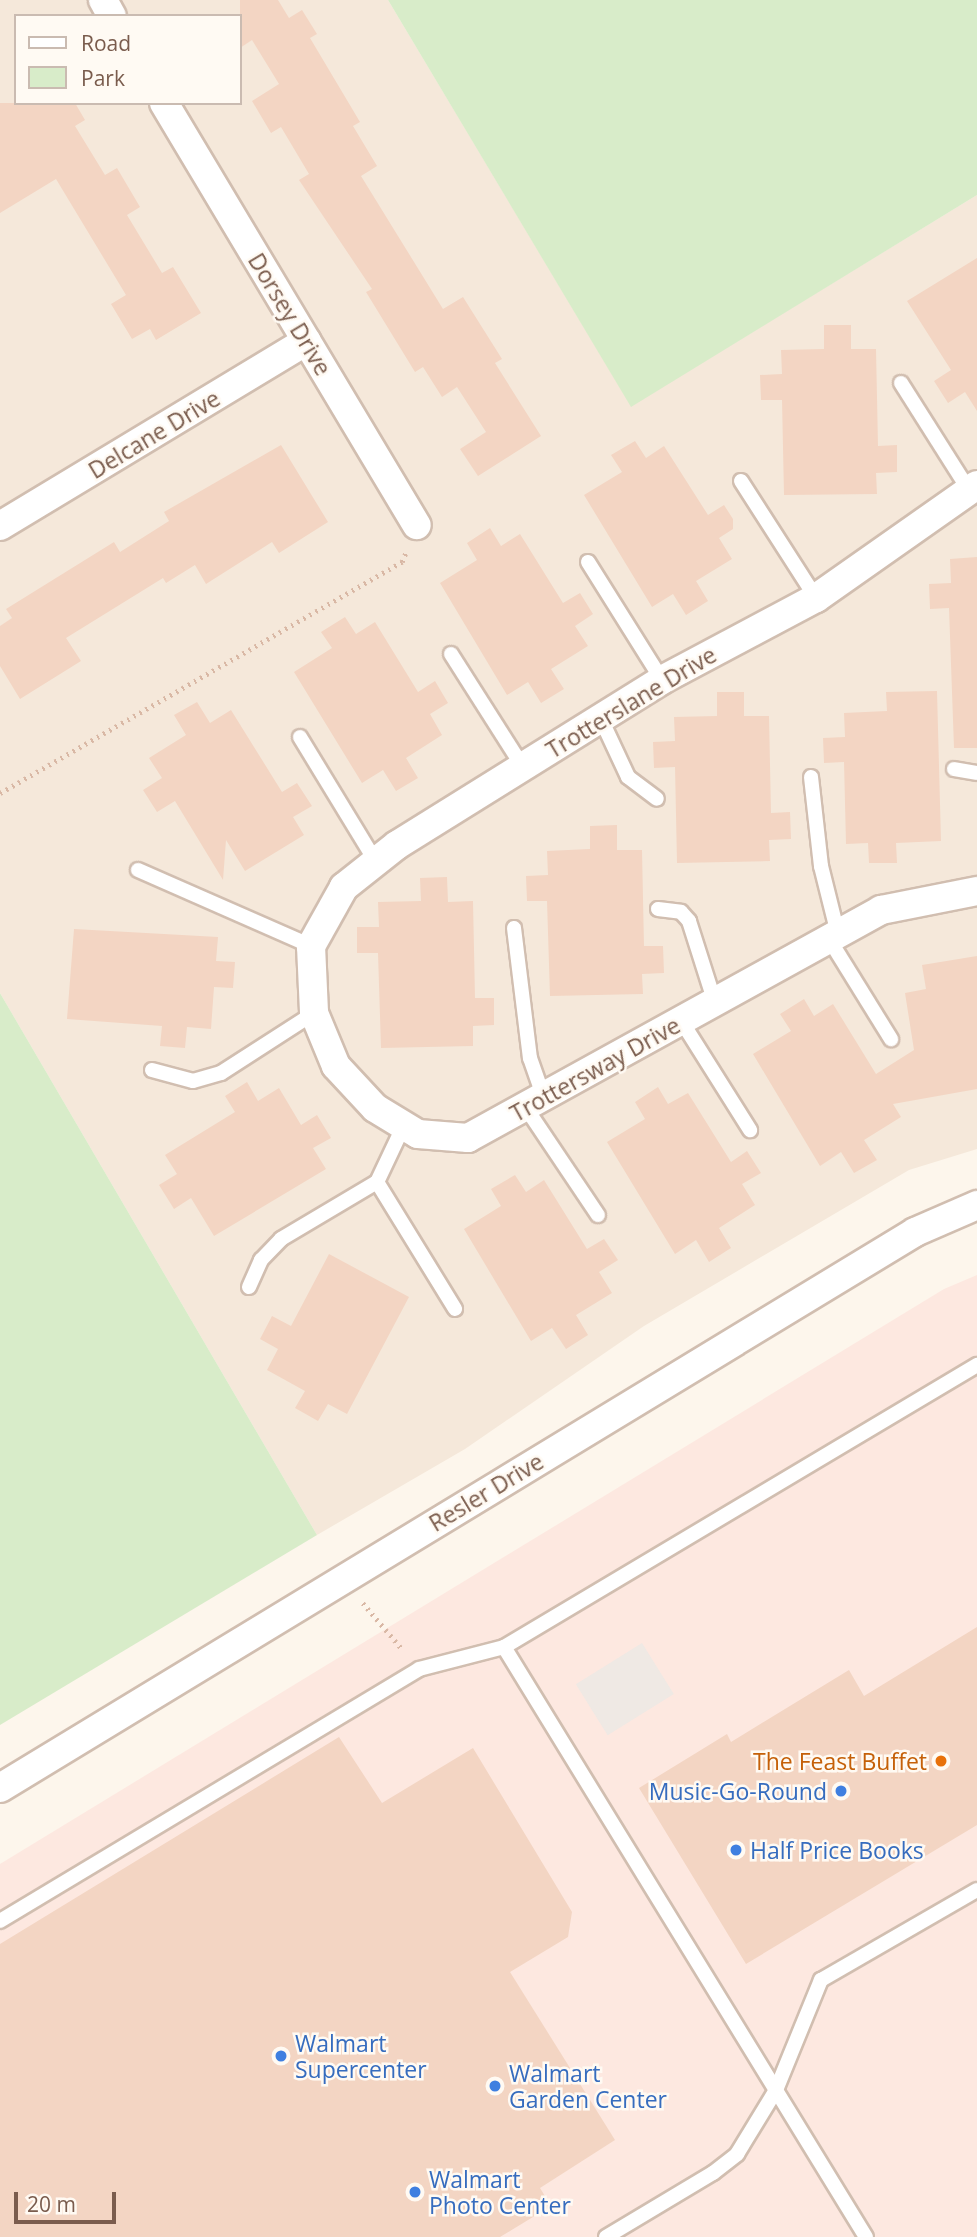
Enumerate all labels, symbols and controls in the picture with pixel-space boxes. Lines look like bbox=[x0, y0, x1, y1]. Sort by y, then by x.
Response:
legend bbox=[14, 14, 242, 105]
text: Road bbox=[81, 29, 131, 57]
text: Park bbox=[81, 64, 125, 92]
street label: Dorsey Drive bbox=[243, 248, 337, 380]
street label: Delcane Drive bbox=[83, 384, 225, 484]
street label: Trotterslane Drive bbox=[541, 640, 721, 764]
street label: Trottersway Drive bbox=[505, 1011, 685, 1127]
street label: Resler Drive bbox=[424, 1447, 548, 1537]
place label: The Feast Buffet bbox=[753, 1747, 927, 1775]
marker: The Feast Buffet bbox=[933, 1753, 949, 1769]
place label: Music-Go-Round bbox=[649, 1777, 827, 1805]
marker: Music-Go-Round bbox=[833, 1783, 849, 1799]
place label: Half Price Books bbox=[750, 1836, 924, 1864]
marker: Half Price Books bbox=[728, 1842, 744, 1858]
place label: Walmart Supercenter bbox=[295, 2029, 427, 2083]
marker: Walmart Supercenter bbox=[273, 2048, 289, 2064]
place label: Walmart Garden Center bbox=[509, 2059, 667, 2113]
marker: Walmart Garden Center bbox=[487, 2078, 503, 2094]
place label: Walmart Photo Center bbox=[429, 2165, 571, 2219]
scale bar bbox=[18, 2178, 119, 2222]
marker: Walmart Photo Center bbox=[407, 2184, 423, 2200]
text: 20 m bbox=[27, 2190, 76, 2218]

